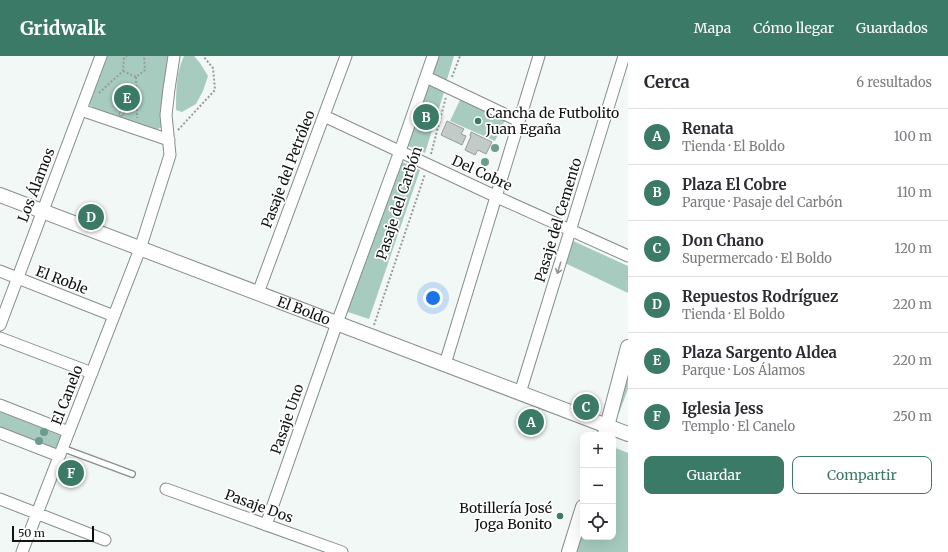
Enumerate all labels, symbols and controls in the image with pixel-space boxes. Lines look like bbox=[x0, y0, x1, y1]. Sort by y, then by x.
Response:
text: Gridwalk bbox=[20, 16, 106, 40]
text: Mapa bbox=[694, 19, 731, 37]
text: Cómo llegar bbox=[753, 19, 834, 37]
text: Guardados bbox=[856, 19, 928, 37]
text: Cerca bbox=[644, 71, 690, 93]
text: 6 resultados bbox=[856, 74, 932, 91]
pin: E bbox=[114, 83, 140, 113]
pin: B bbox=[413, 102, 439, 132]
place label: Cancha de Futbolito Juan Egaña bbox=[485, 104, 619, 138]
street label: Pasaje del Petróleo bbox=[257, 107, 319, 231]
marker: Cancha de Futbolito Juan Egaña bbox=[473, 116, 483, 126]
text: Renata bbox=[682, 119, 734, 138]
text: A bbox=[652, 128, 662, 145]
text: 100 m bbox=[894, 128, 932, 145]
text: Tienda · El Boldo bbox=[682, 138, 785, 155]
street label: Pasaje del Carbón bbox=[372, 144, 426, 262]
street label: Los Álamos bbox=[14, 145, 58, 225]
street label: Del Cobre bbox=[449, 151, 515, 195]
street label: Pasaje del Cemento bbox=[531, 156, 585, 284]
text: Plaza El Cobre bbox=[682, 175, 787, 194]
text: B bbox=[652, 184, 662, 201]
text: 110 m bbox=[897, 184, 932, 201]
text: Parque · Pasaje del Carbón bbox=[682, 194, 843, 211]
pin: D bbox=[78, 202, 104, 232]
text: Don Chano bbox=[682, 231, 764, 250]
text: C bbox=[653, 240, 661, 257]
text: 120 m bbox=[894, 240, 932, 257]
text: Supermercado · El Boldo bbox=[682, 250, 832, 267]
one-way arrow bbox=[555, 261, 562, 274]
street label: El Roble bbox=[33, 262, 91, 298]
text: Repuestos Rodríguez bbox=[682, 287, 838, 306]
your location bbox=[423, 288, 443, 308]
street label: El Boldo bbox=[275, 292, 333, 329]
text: D bbox=[652, 296, 662, 313]
text: 220 m bbox=[893, 296, 932, 313]
text: Tienda · El Boldo bbox=[682, 306, 785, 323]
text: Plaza Sargento Aldea bbox=[682, 343, 837, 362]
text: E bbox=[653, 352, 661, 369]
text: 220 m bbox=[893, 352, 932, 369]
text: Parque · Los Álamos bbox=[682, 362, 805, 379]
street label: El Canelo bbox=[47, 363, 87, 427]
street label: Pasaje Uno bbox=[267, 381, 307, 457]
pin: C bbox=[573, 392, 599, 422]
text: Iglesia Jess bbox=[682, 399, 764, 418]
pin: A bbox=[518, 407, 544, 437]
text: F bbox=[653, 408, 661, 425]
text: 250 m bbox=[893, 408, 932, 425]
text: Templo · El Canelo bbox=[682, 418, 795, 435]
map controls bbox=[580, 432, 616, 540]
button: + bbox=[580, 432, 616, 468]
button: Guardar bbox=[644, 456, 784, 494]
button: Compartir bbox=[792, 456, 932, 494]
pin: F bbox=[58, 458, 84, 488]
button: − bbox=[580, 468, 616, 504]
street label: Pasaje Dos bbox=[222, 485, 296, 527]
place label: Botillería José Joga Bonito bbox=[459, 499, 552, 533]
button: locate bbox=[580, 504, 616, 540]
marker: Botillería José Joga Bonito bbox=[555, 511, 565, 521]
scale bar bbox=[12, 524, 94, 543]
text: 50 m bbox=[18, 526, 45, 540]

